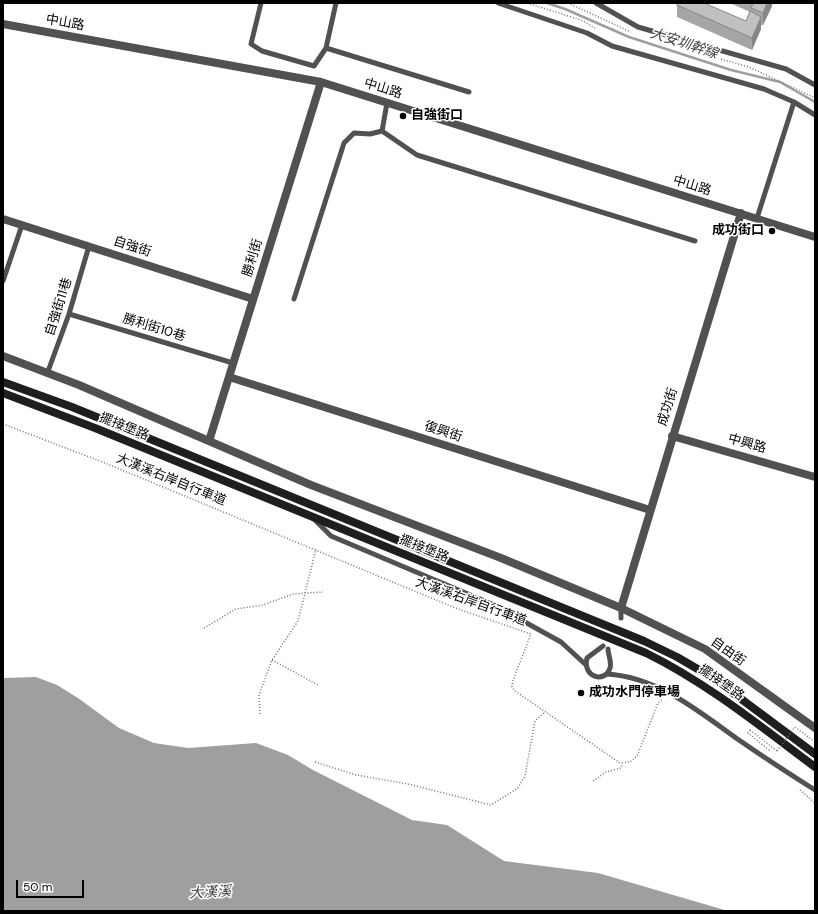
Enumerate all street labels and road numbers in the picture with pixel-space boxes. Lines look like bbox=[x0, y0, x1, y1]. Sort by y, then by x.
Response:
street label: 中山路 bbox=[44, 12, 86, 34]
street label: 中山路 bbox=[362, 76, 404, 102]
street label: 中山路 bbox=[671, 173, 713, 199]
street label: 自強街 bbox=[111, 234, 153, 260]
street label: 勝利街 bbox=[240, 237, 266, 279]
street label: 自強街11巷 bbox=[42, 276, 76, 338]
street label: 勝利街10巷 bbox=[121, 311, 187, 345]
street label: 成功街 bbox=[655, 386, 681, 428]
street label: 擺接堡路 bbox=[97, 410, 151, 444]
street label: 復興街 bbox=[422, 419, 464, 445]
street label: 中興路 bbox=[726, 431, 768, 457]
street label: 大漢溪右岸自行車道 bbox=[114, 451, 228, 509]
street label: 擺接堡路 bbox=[397, 532, 451, 566]
street label: 大漢溪右岸自行車道 bbox=[413, 575, 529, 629]
street label: 自由街 bbox=[708, 634, 748, 670]
street label: 擺接堡路 bbox=[695, 662, 747, 704]

